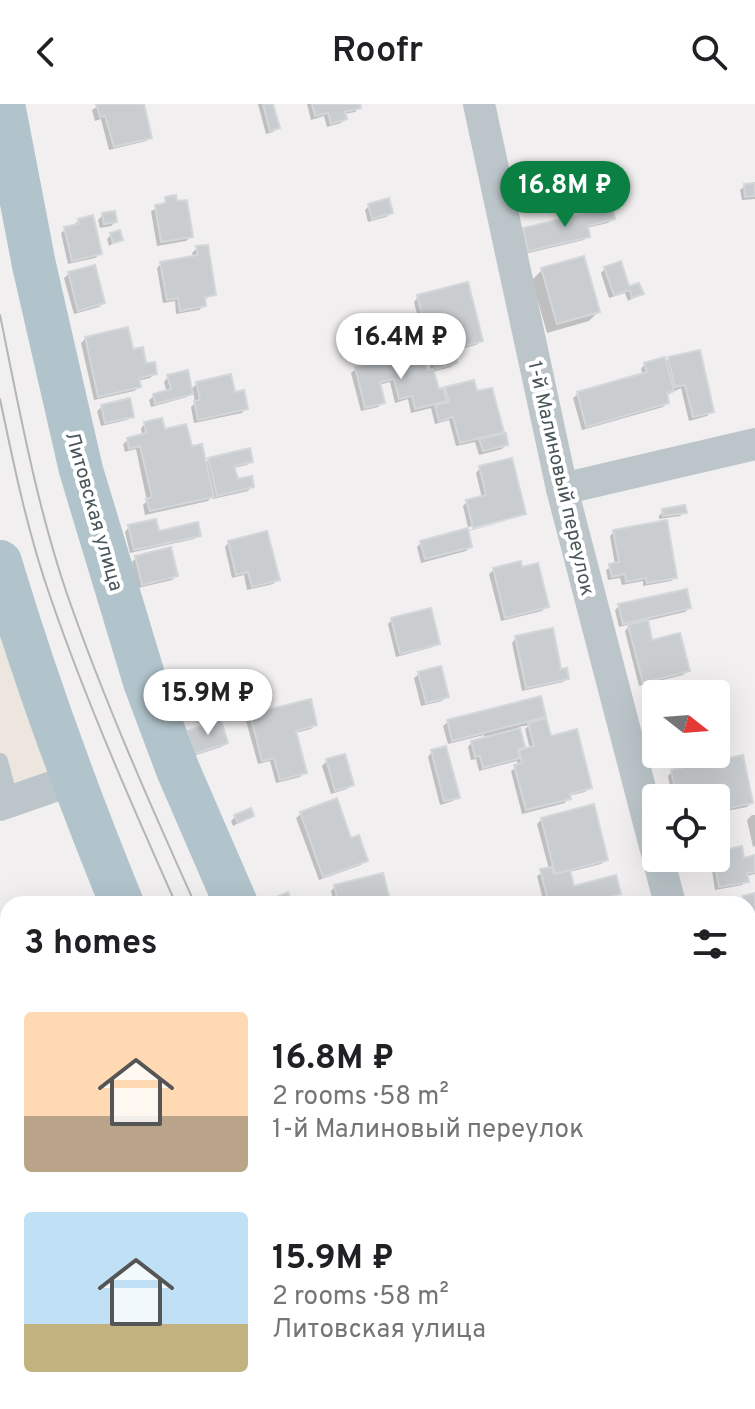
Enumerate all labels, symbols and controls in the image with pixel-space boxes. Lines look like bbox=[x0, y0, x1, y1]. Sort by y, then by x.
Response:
text: Roofr bbox=[332, 29, 423, 75]
icon: back bbox=[24, 30, 68, 74]
icon: search bbox=[687, 30, 731, 74]
pin: 16.8M ₽ bbox=[491, 161, 639, 229]
text: 16.8M ₽ bbox=[518, 170, 612, 203]
pin: 16.4M ₽ bbox=[327, 313, 475, 381]
text: 16.4M ₽ bbox=[354, 322, 448, 355]
street label: 1-й Малиновый переулок bbox=[520, 359, 600, 598]
street label: Литовская улица bbox=[58, 429, 128, 594]
pin: 15.9M ₽ bbox=[134, 669, 282, 737]
text: 15.9M ₽ bbox=[161, 678, 255, 711]
north arrow bbox=[642, 680, 730, 768]
map controls bbox=[642, 680, 730, 872]
button: locate bbox=[642, 784, 730, 872]
icon: filters bbox=[688, 922, 732, 966]
text: 3 homes bbox=[24, 923, 157, 966]
text: 16.8M ₽ bbox=[272, 1038, 394, 1081]
icon: home bbox=[88, 1044, 184, 1140]
text: 2 rooms · 58 m² bbox=[272, 1081, 449, 1114]
text: 1-й Малиновый переулок bbox=[272, 1114, 584, 1147]
text: 15.9M ₽ bbox=[272, 1238, 394, 1281]
icon: home bbox=[88, 1244, 184, 1340]
text: 2 rooms · 58 m² bbox=[272, 1281, 449, 1314]
text: Литовская улица bbox=[272, 1314, 486, 1347]

